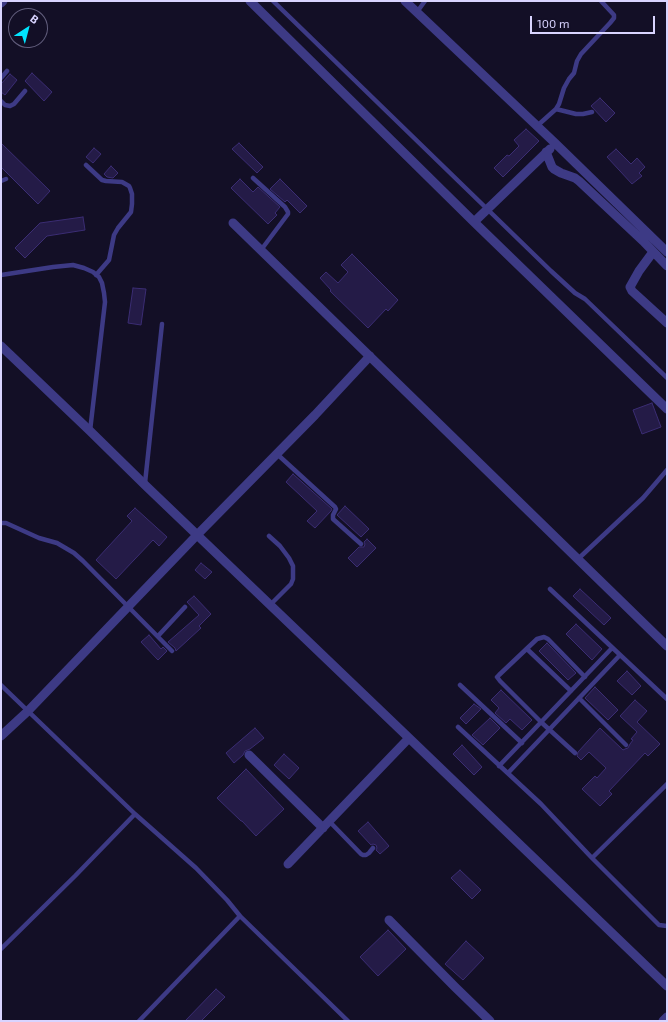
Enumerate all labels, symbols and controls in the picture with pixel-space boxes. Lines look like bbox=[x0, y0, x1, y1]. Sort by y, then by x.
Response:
north arrow bbox=[8, 8, 48, 48]
scale bar bbox=[532, 8, 657, 34]
text: B bbox=[28, 11, 41, 26]
text: 100 m bbox=[537, 16, 569, 30]

